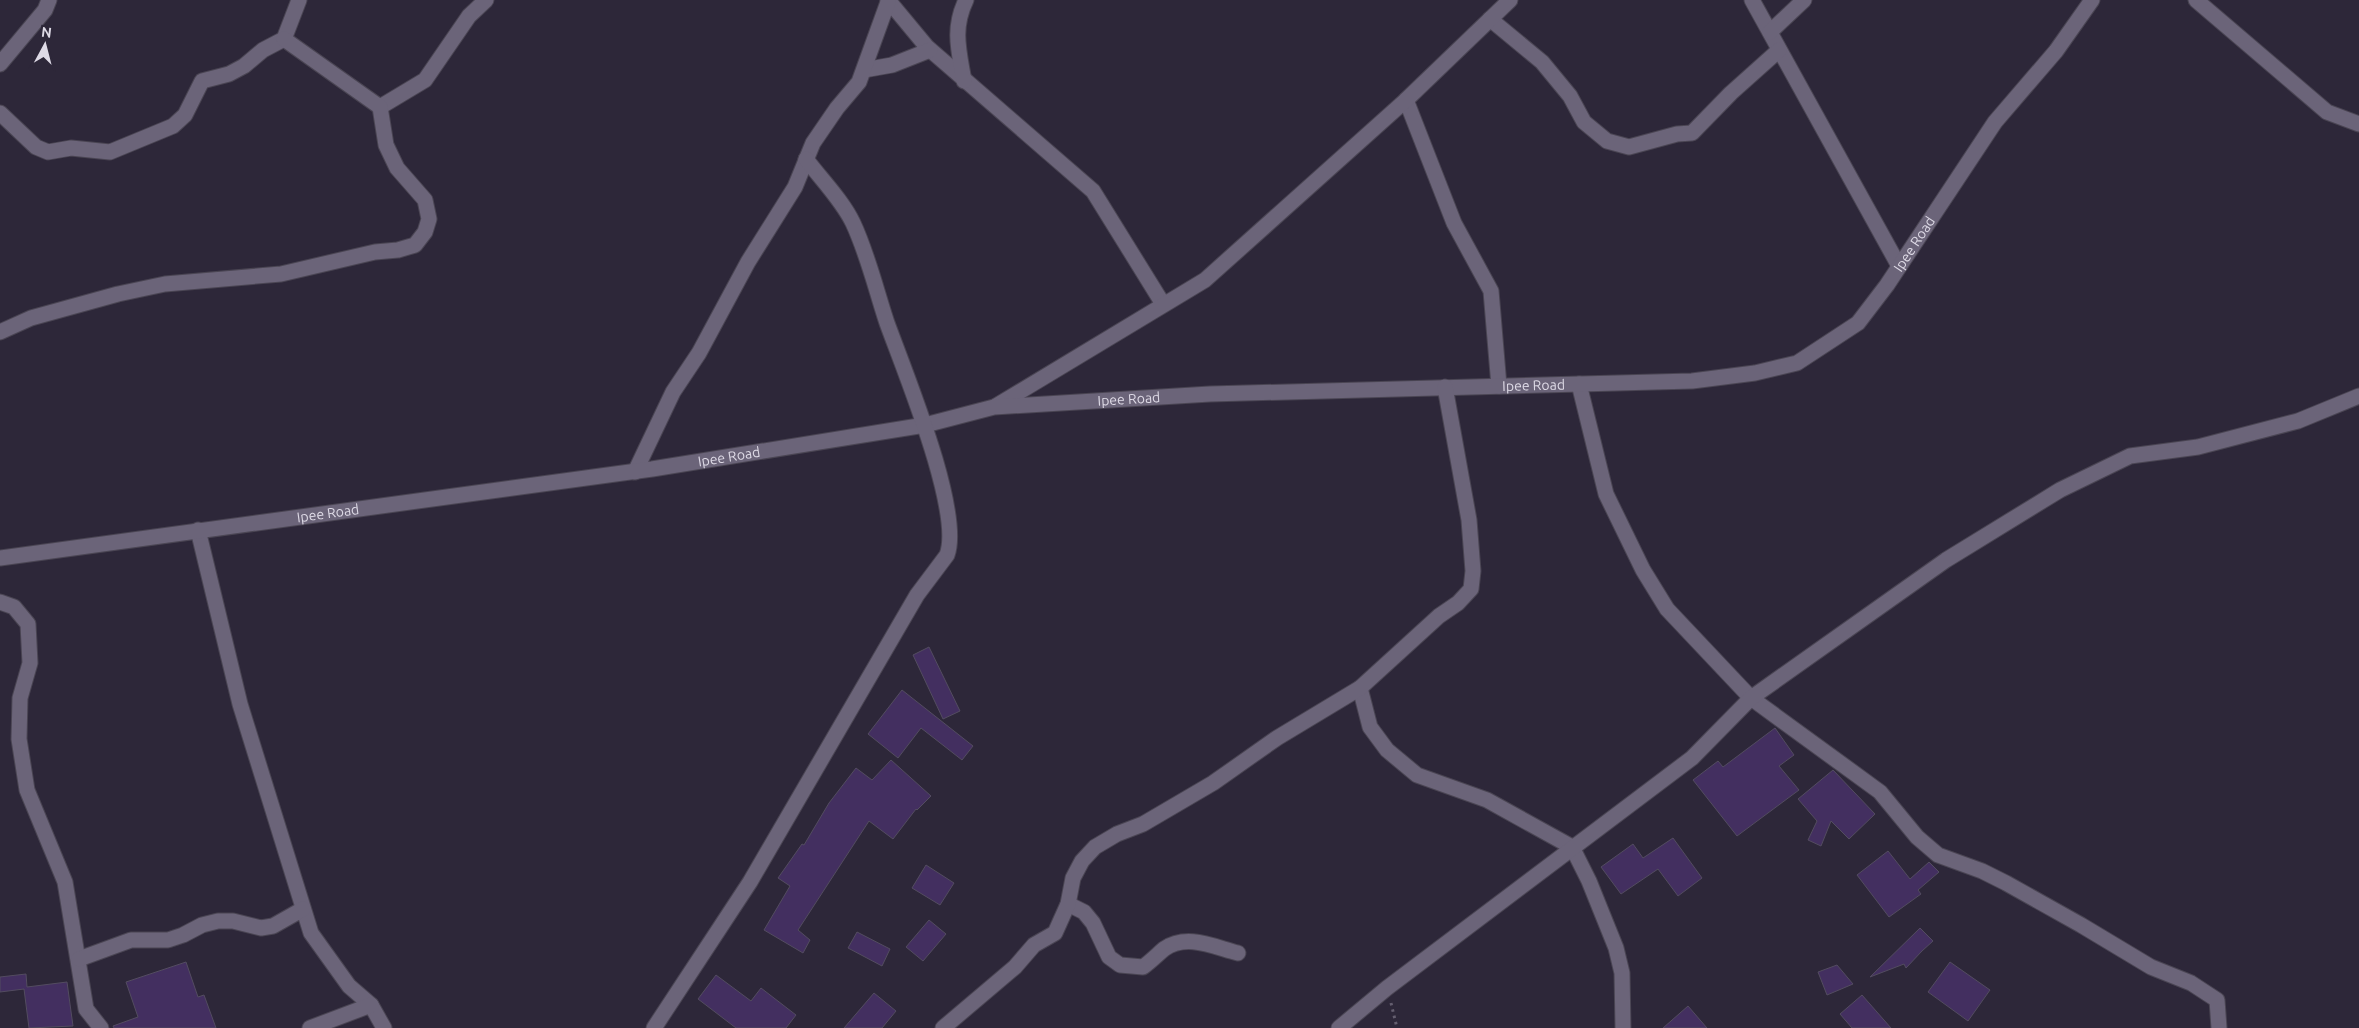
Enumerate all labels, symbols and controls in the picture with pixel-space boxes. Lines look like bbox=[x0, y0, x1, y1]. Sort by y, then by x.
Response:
north arrow bbox=[20, 20, 70, 70]
text: N bbox=[40, 24, 53, 41]
street label: Ipee Road bbox=[1890, 213, 1938, 275]
street label: Ipee Road bbox=[1502, 376, 1565, 394]
street label: Ipee Road bbox=[1097, 389, 1161, 409]
street label: Ipee Road bbox=[697, 444, 761, 469]
street label: Ipee Road bbox=[296, 501, 360, 525]

